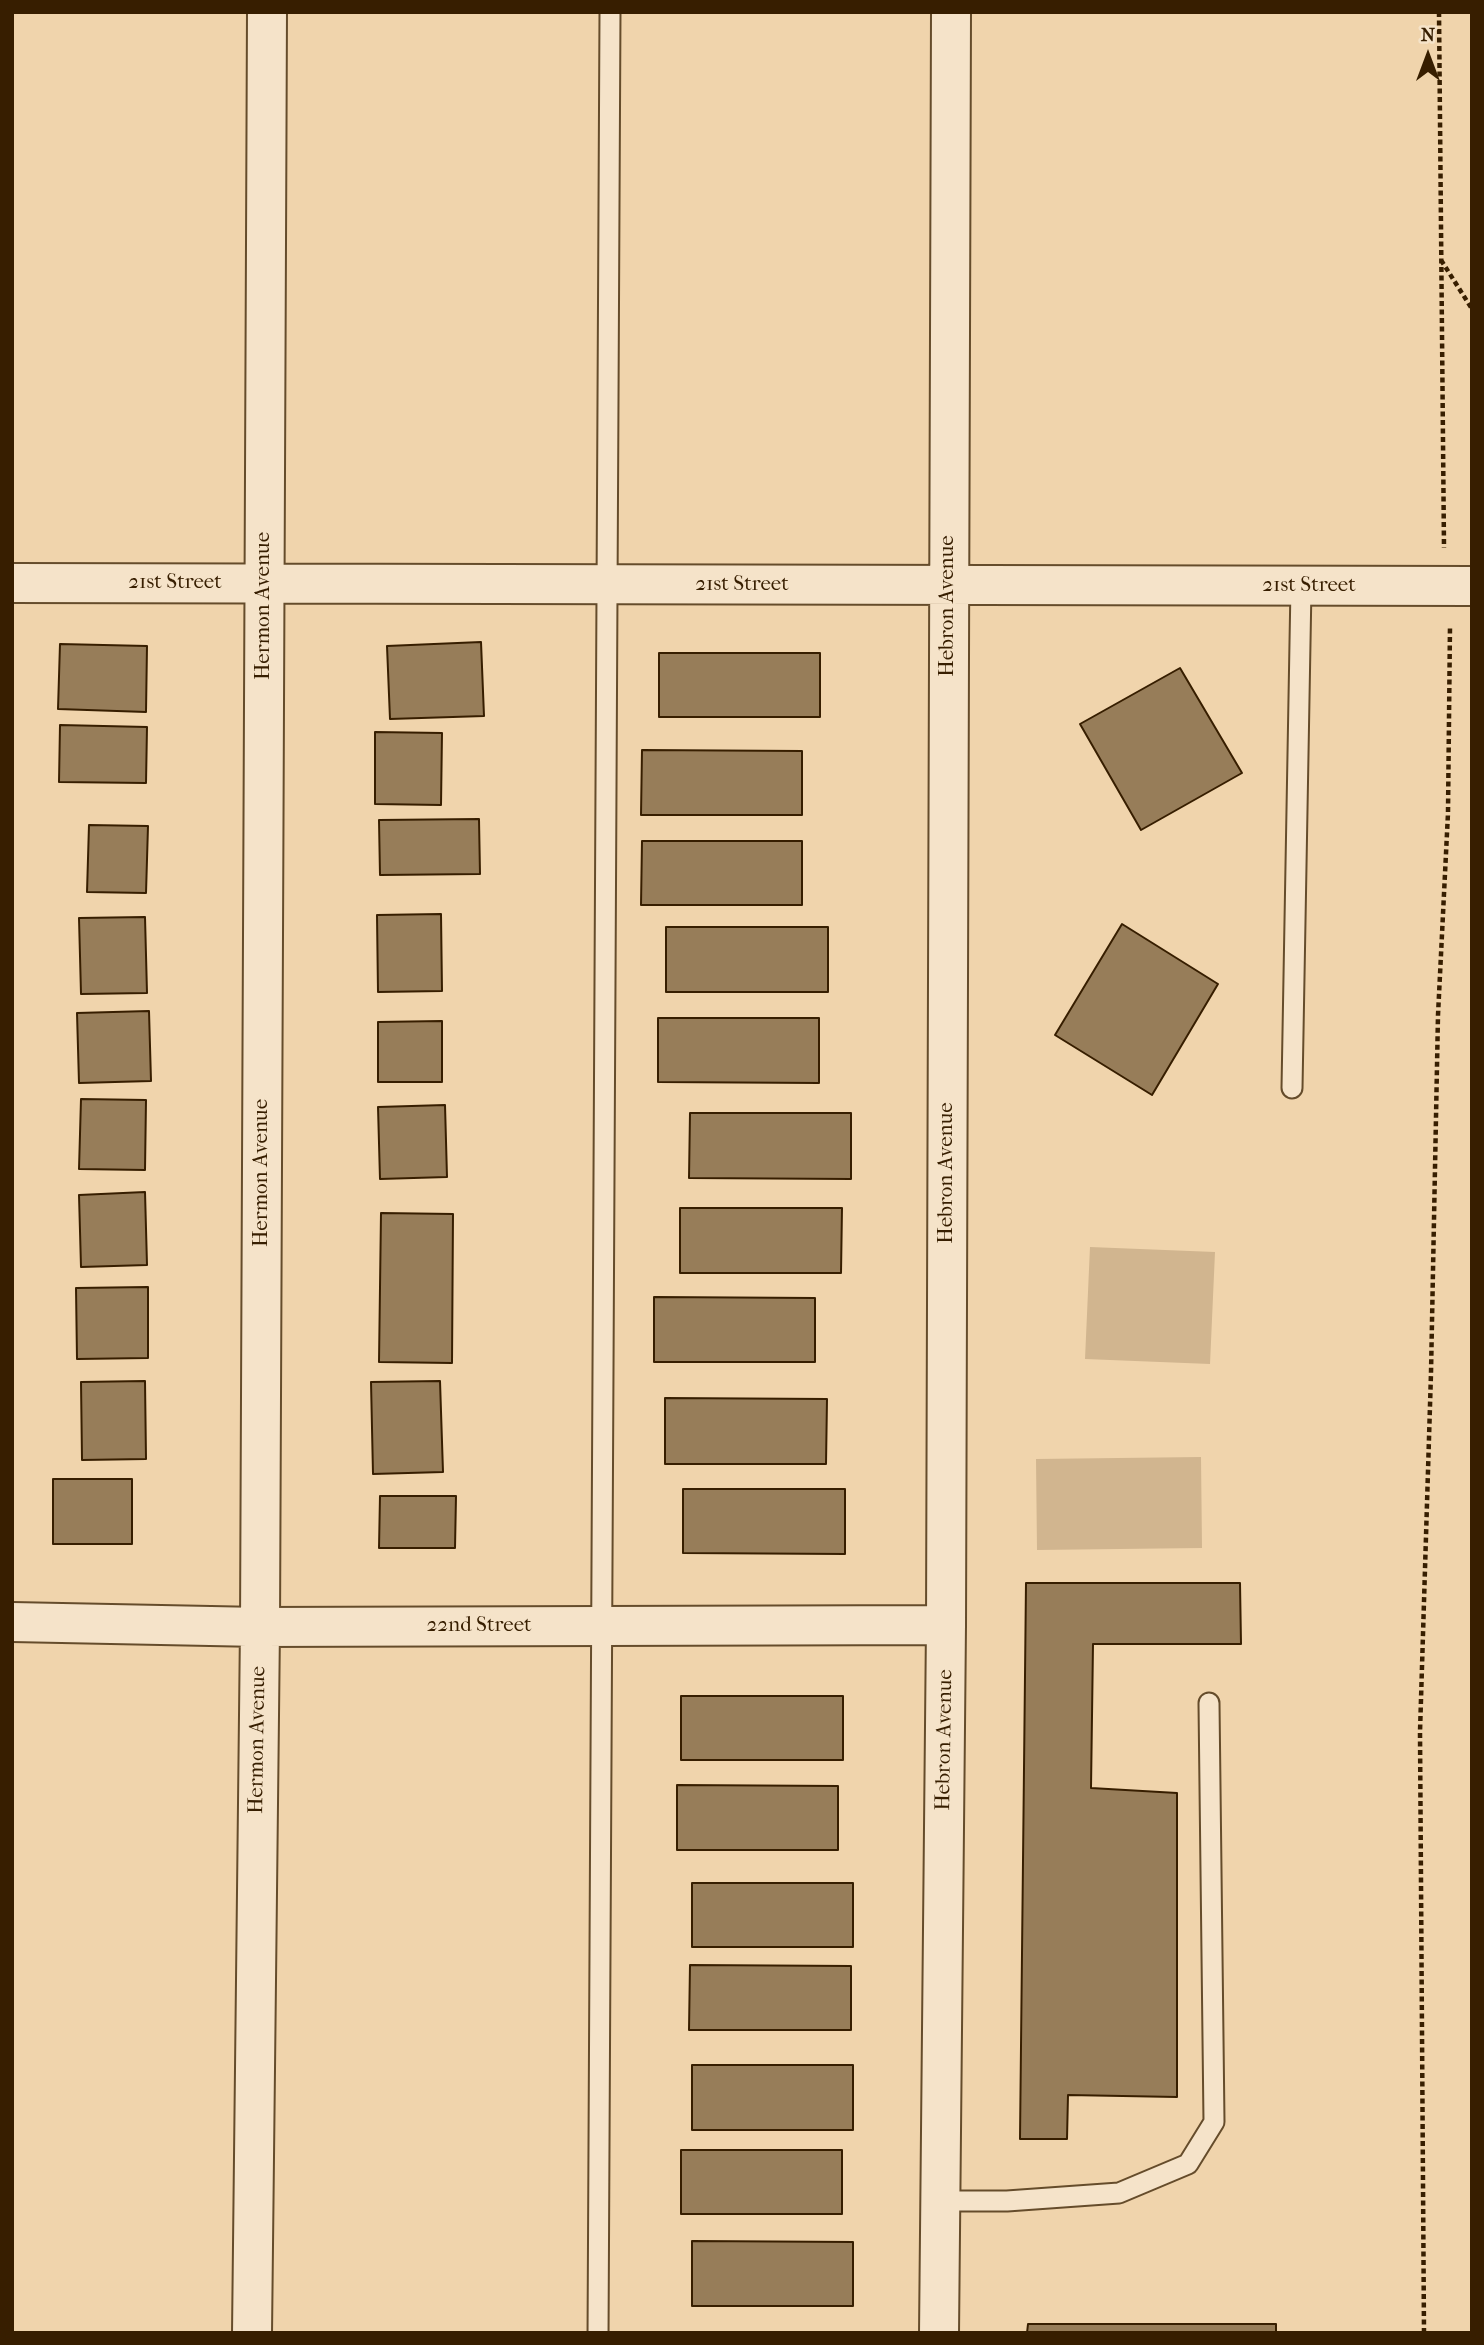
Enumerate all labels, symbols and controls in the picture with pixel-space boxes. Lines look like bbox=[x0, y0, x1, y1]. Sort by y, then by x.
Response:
north arrow bbox=[1393, 21, 1463, 91]
text: N bbox=[1421, 24, 1435, 46]
street label: Hermon Avenue bbox=[251, 532, 277, 680]
street label: Hebron Avenue bbox=[935, 535, 961, 677]
street label: 21st Street bbox=[128, 570, 222, 596]
street label: 21st Street bbox=[695, 572, 789, 598]
street label: 21st Street bbox=[1262, 573, 1356, 599]
street label: Hermon Avenue bbox=[249, 1099, 275, 1247]
street label: Hebron Avenue bbox=[934, 1102, 960, 1244]
street label: 22nd Street bbox=[426, 1613, 532, 1639]
street label: Hermon Avenue bbox=[244, 1666, 272, 1814]
street label: Hebron Avenue bbox=[931, 1669, 959, 1811]

